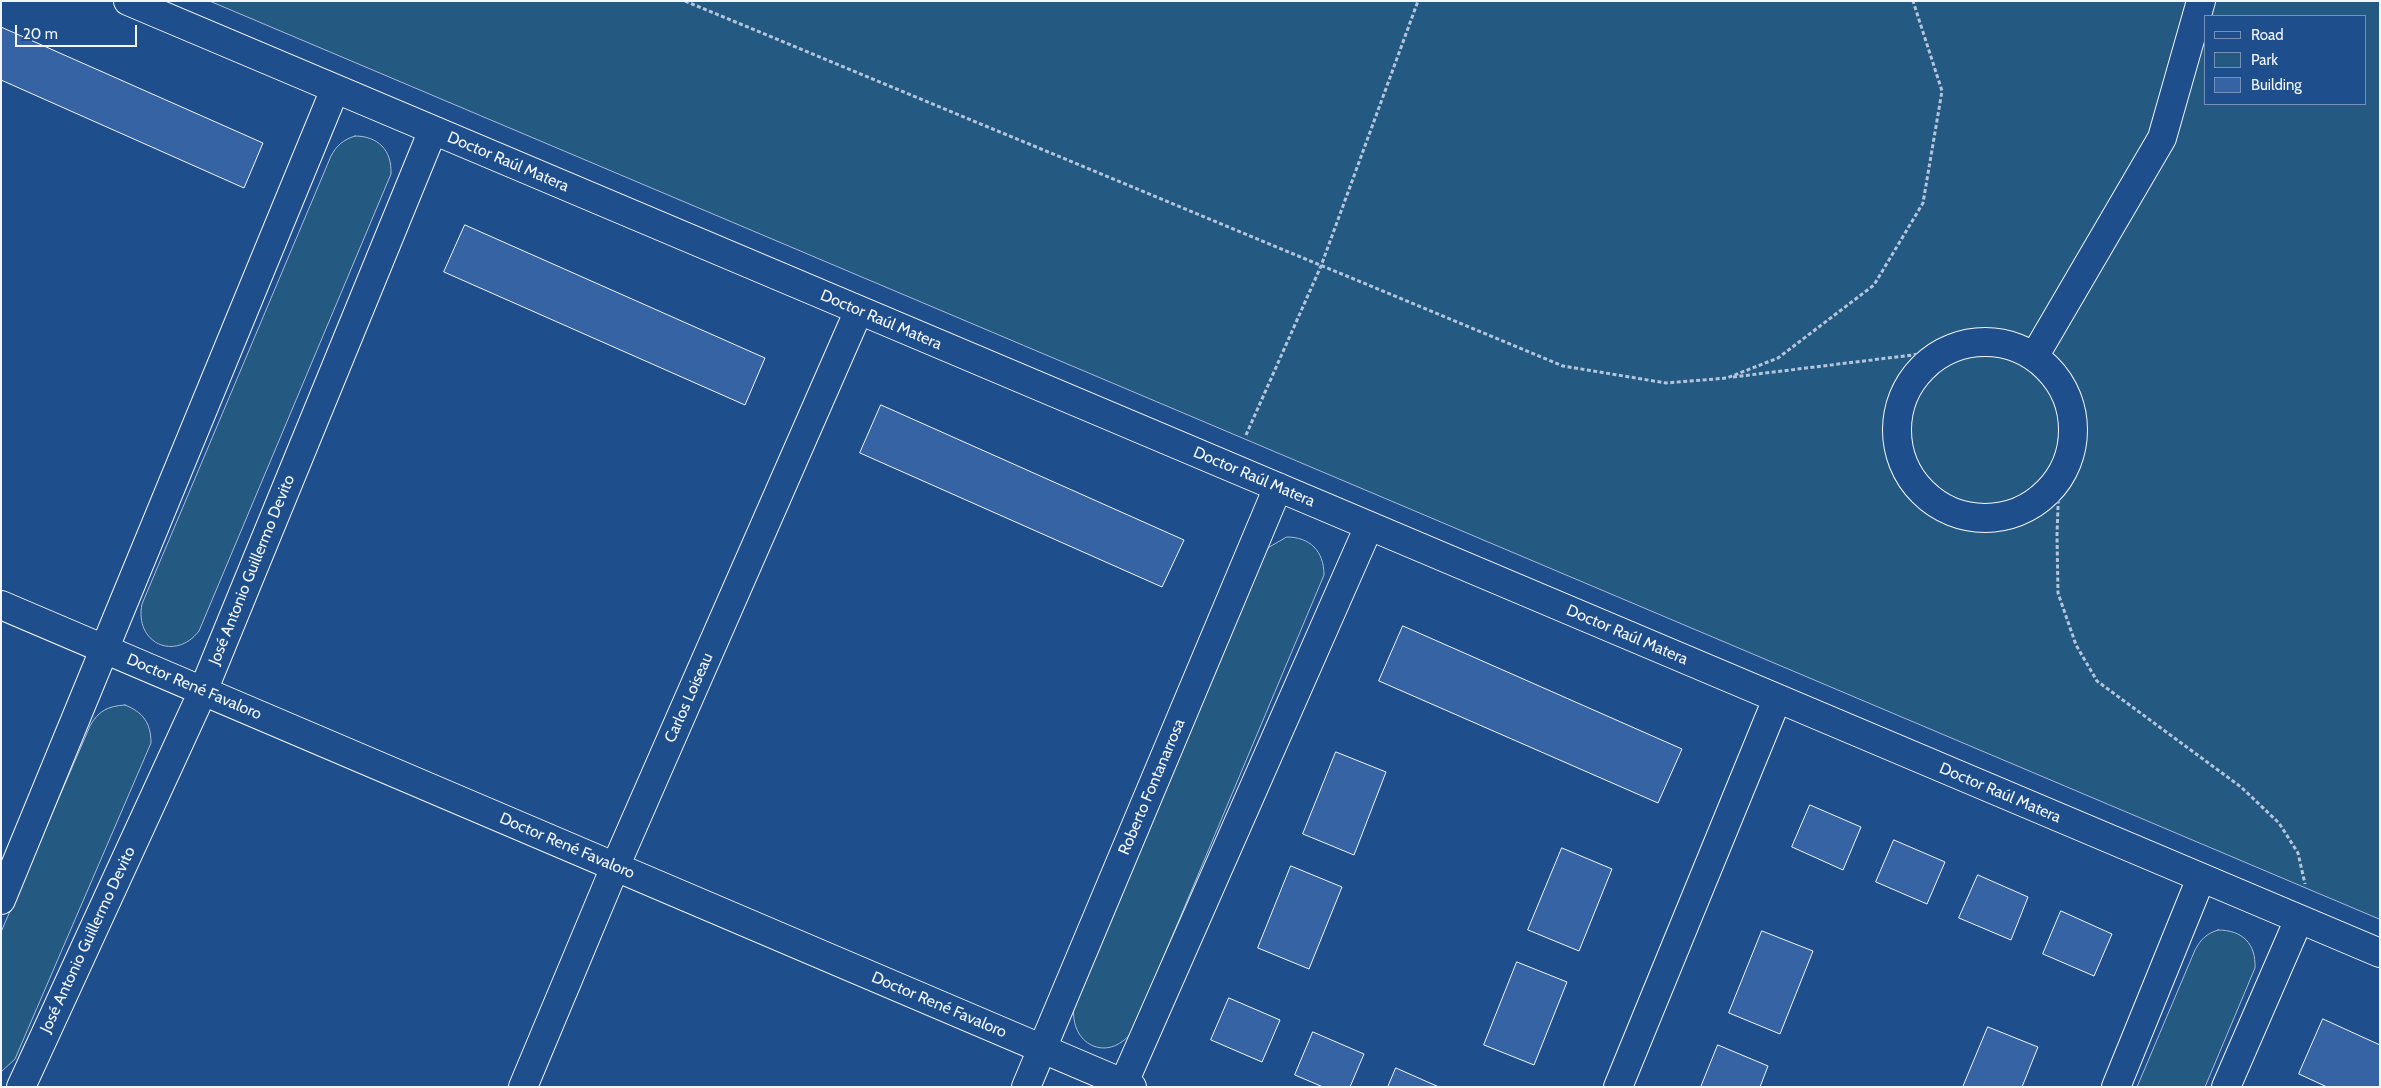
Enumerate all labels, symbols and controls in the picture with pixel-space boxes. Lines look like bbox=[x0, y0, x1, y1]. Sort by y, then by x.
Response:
scale bar bbox=[18, 15, 140, 47]
legend bbox=[2204, 15, 2366, 105]
text: 20 m bbox=[23, 25, 58, 43]
text: Road bbox=[2251, 26, 2284, 44]
text: Park bbox=[2251, 51, 2278, 69]
text: Building bbox=[2251, 76, 2302, 94]
street label: Doctor Raúl Matera bbox=[444, 128, 572, 196]
street label: Doctor Raúl Matera bbox=[817, 286, 945, 354]
street label: Doctor Raúl Matera bbox=[1190, 443, 1318, 511]
street label: José Antonio Guillermo Devito bbox=[205, 472, 299, 668]
street label: Doctor Raúl Matera bbox=[1563, 601, 1691, 669]
street label: Doctor René Favaloro bbox=[123, 650, 265, 724]
street label: Carlos Loiseau bbox=[661, 650, 717, 746]
street label: Roberto Fontanarrosa bbox=[1115, 716, 1189, 858]
street label: Doctor Raúl Matera bbox=[1936, 759, 2064, 827]
street label: Doctor René Favaloro bbox=[496, 809, 638, 883]
street label: José Antonio Guillermo Devito bbox=[36, 844, 140, 1036]
street label: Doctor René Favaloro bbox=[868, 968, 1010, 1042]

